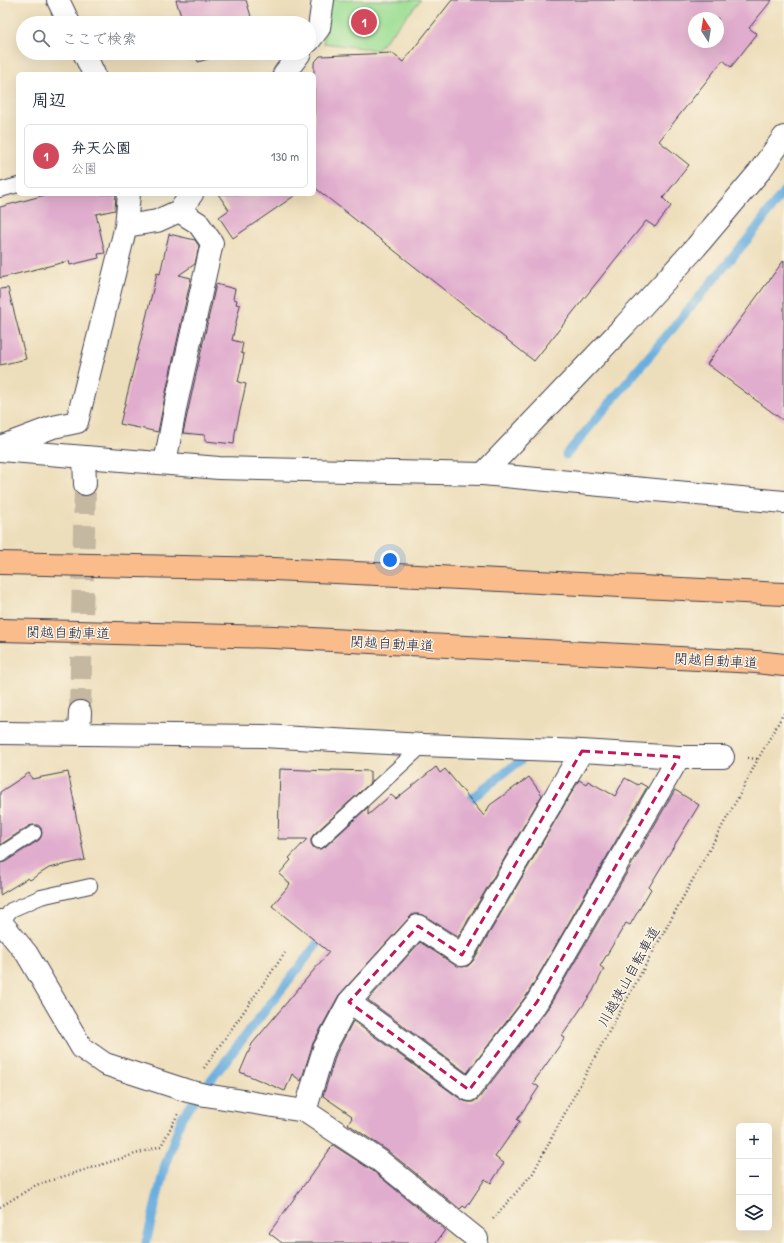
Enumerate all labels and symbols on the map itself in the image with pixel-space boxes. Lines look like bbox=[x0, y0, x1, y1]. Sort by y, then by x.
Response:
pin: 1 bbox=[351, 7, 377, 37]
north arrow bbox=[688, 12, 724, 48]
your location bbox=[380, 550, 400, 570]
street label: 関越自動車道 bbox=[26, 622, 110, 642]
street label: 関越自動車道 bbox=[350, 631, 434, 655]
street label: 関越自動車道 bbox=[674, 648, 758, 672]
street label: 川越狭山自転車道 bbox=[593, 922, 663, 1030]

